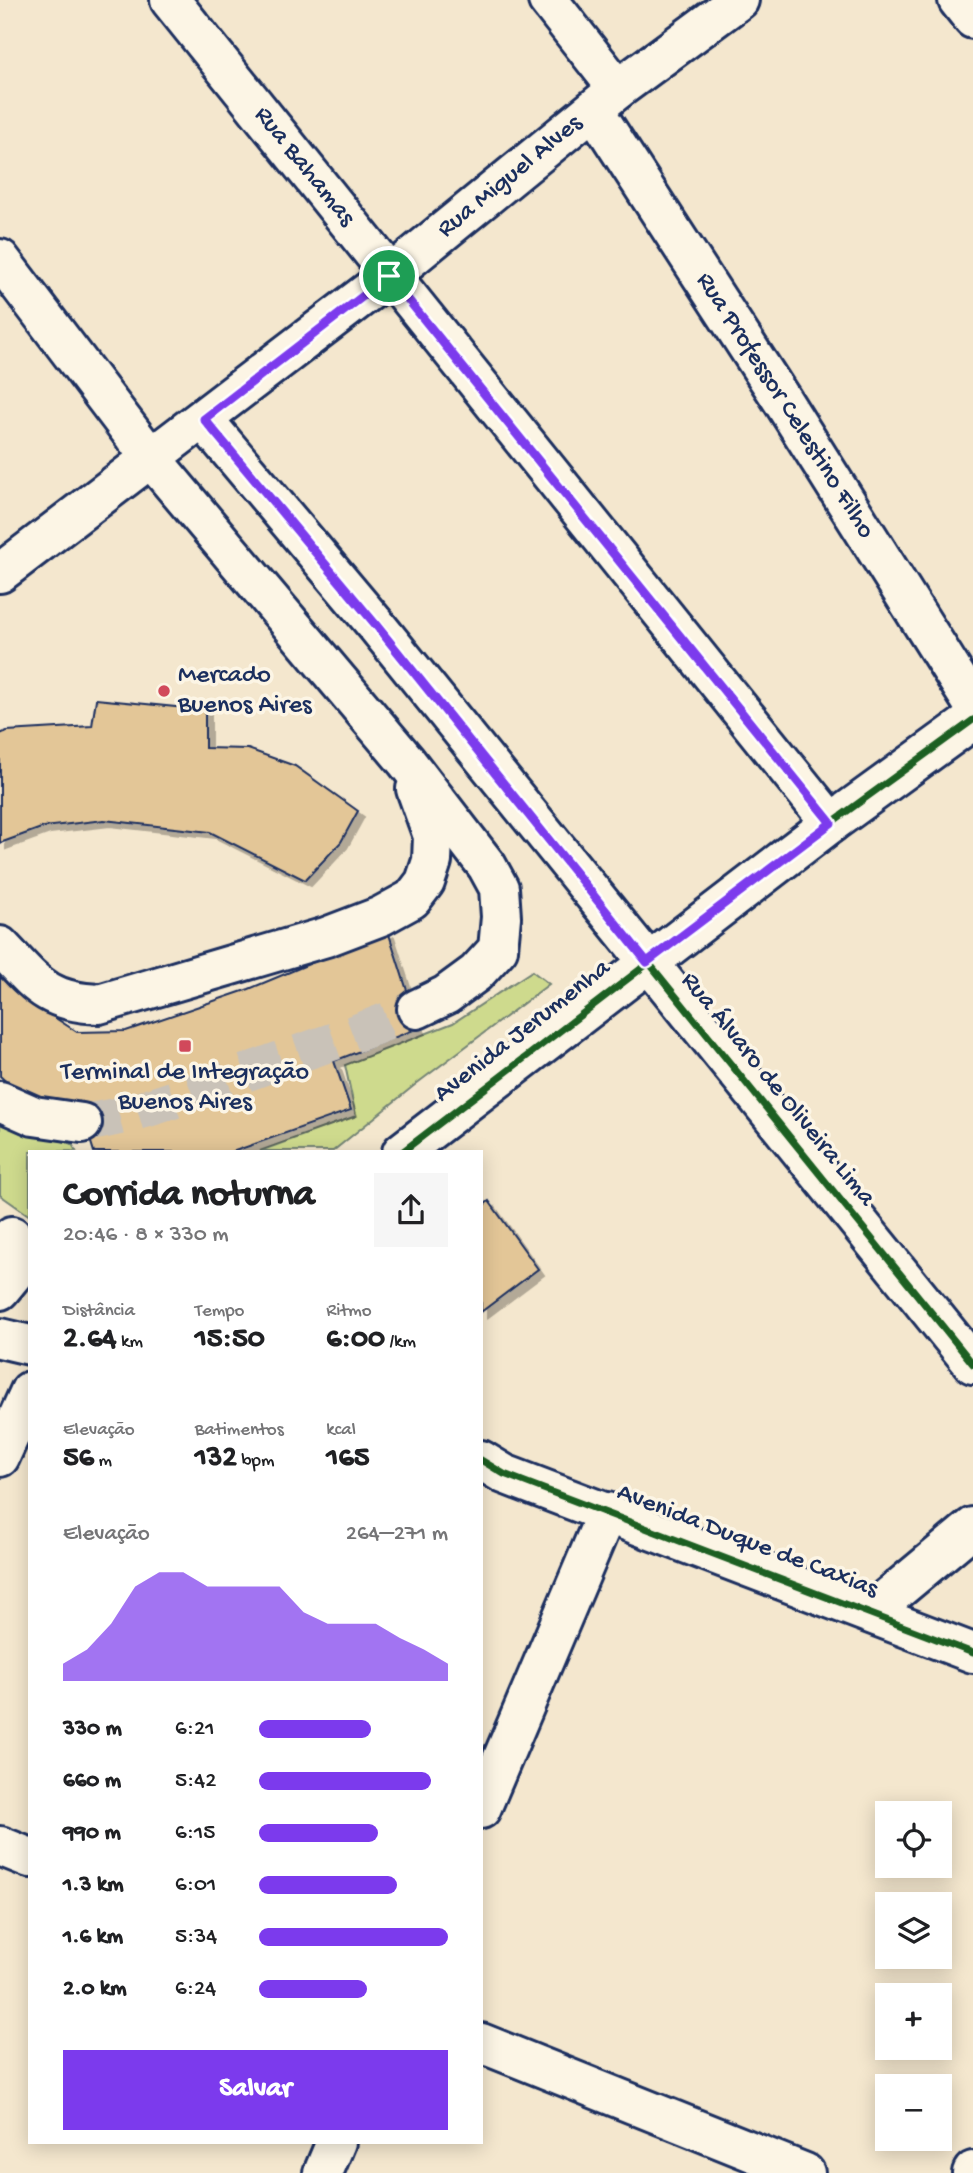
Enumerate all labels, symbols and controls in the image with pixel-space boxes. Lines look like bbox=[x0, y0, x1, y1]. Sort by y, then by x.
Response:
street label: Rua Bahamas bbox=[247, 101, 362, 234]
street label: Rua Miguel Alves bbox=[432, 108, 590, 245]
pin bbox=[359, 246, 419, 306]
icon: arrive bbox=[370, 257, 408, 295]
street label: Rua Professor Celestino Filho bbox=[688, 267, 881, 545]
place label: Mercado Buenos Aires bbox=[177, 661, 313, 722]
marker: Mercado Buenos Aires bbox=[156, 683, 172, 699]
street label: Avenida Jerumenha bbox=[429, 953, 619, 1110]
street label: Rua Álvaro de Oliveira Lima bbox=[673, 967, 882, 1215]
marker: Terminal de Integração Buenos Aires bbox=[177, 1038, 193, 1054]
place label: Terminal de Integração Buenos Aires bbox=[59, 1058, 309, 1119]
button: share bbox=[374, 1173, 448, 1247]
text: Corrida noturna bbox=[63, 1174, 315, 1218]
text: 20:46 · 8 × 330 m bbox=[63, 1222, 229, 1249]
text: Distância bbox=[63, 1300, 135, 1323]
text: Tempo bbox=[195, 1300, 244, 1323]
text: Ritmo bbox=[326, 1300, 372, 1323]
text: 2.64 bbox=[63, 1323, 117, 1358]
text: 15:50 bbox=[195, 1323, 265, 1358]
text: 6:00 bbox=[326, 1323, 385, 1358]
text: km bbox=[117, 1331, 143, 1354]
text: /km bbox=[385, 1331, 416, 1354]
text: Elevação bbox=[63, 1419, 135, 1442]
text: Batimentos bbox=[195, 1419, 284, 1442]
text: kcal bbox=[326, 1419, 356, 1442]
text: 56 bbox=[63, 1442, 94, 1477]
text: 132 bbox=[195, 1442, 237, 1477]
text: 165 bbox=[326, 1442, 369, 1477]
text: m bbox=[94, 1450, 112, 1473]
text: bpm bbox=[237, 1450, 274, 1473]
street label: Avenida Duque de Caxias bbox=[612, 1478, 883, 1607]
text: Elevação bbox=[63, 1521, 150, 1548]
text: 264–271 m bbox=[346, 1521, 448, 1548]
text: 330 m bbox=[63, 1716, 122, 1743]
text: 6:21 bbox=[175, 1716, 214, 1743]
text: 660 m bbox=[63, 1768, 121, 1795]
text: 5:42 bbox=[175, 1768, 216, 1795]
map controls bbox=[875, 1801, 952, 2151]
button: locate bbox=[875, 1801, 952, 1878]
text: 990 m bbox=[63, 1820, 121, 1847]
text: 6:15 bbox=[175, 1820, 215, 1847]
text: 1.3 km bbox=[63, 1872, 123, 1899]
text: 6:01 bbox=[175, 1872, 216, 1899]
button: layers bbox=[875, 1892, 952, 1969]
text: 1.6 km bbox=[63, 1924, 123, 1951]
text: 5:34 bbox=[175, 1924, 217, 1951]
text: 2.0 km bbox=[63, 1976, 127, 2003]
text: 6:24 bbox=[175, 1976, 216, 2003]
button: + bbox=[875, 1983, 952, 2060]
button: Salvar bbox=[63, 2050, 448, 2130]
button: − bbox=[875, 2074, 952, 2151]

